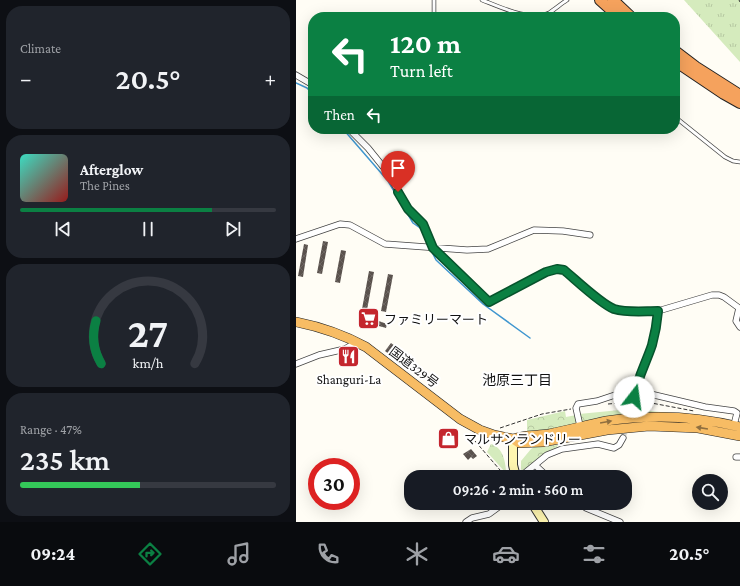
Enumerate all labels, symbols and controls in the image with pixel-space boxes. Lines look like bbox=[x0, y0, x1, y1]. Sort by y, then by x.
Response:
icon: left bbox=[324, 28, 376, 80]
text: 120 m bbox=[390, 28, 461, 59]
text: Climate bbox=[20, 41, 61, 56]
text: Turn left bbox=[390, 61, 453, 81]
text: 20.5° bbox=[116, 62, 180, 95]
text: − bbox=[20, 66, 32, 91]
text: + bbox=[264, 66, 276, 91]
icon: left bbox=[363, 104, 385, 126]
text: Then bbox=[324, 107, 355, 123]
pin bbox=[381, 151, 415, 192]
icon: arrive bbox=[387, 157, 409, 179]
text: Afterglow bbox=[80, 162, 143, 178]
text: The Pines bbox=[80, 178, 130, 193]
icon: previous bbox=[52, 218, 74, 240]
icon: pause bbox=[137, 218, 159, 240]
icon: next bbox=[222, 218, 244, 240]
supermarket icon: ファミリーマート bbox=[356, 306, 382, 332]
text: 27 bbox=[128, 309, 168, 355]
place label: ファミリーマート bbox=[384, 312, 488, 327]
restaurant icon: Shanguri-La bbox=[336, 344, 362, 370]
street label: 国道329号 bbox=[386, 344, 442, 390]
text: km/h bbox=[133, 354, 164, 370]
place label: Shanguri-La bbox=[317, 372, 381, 387]
district label: 池原三丁目 bbox=[482, 372, 552, 388]
position arrow bbox=[613, 376, 655, 418]
one-way arrow bbox=[600, 418, 612, 424]
text: Range · 47% bbox=[20, 422, 82, 437]
one-way arrow bbox=[696, 425, 708, 431]
shop icon: マルサンランドリー bbox=[435, 426, 461, 452]
place label: マルサンランドリー bbox=[464, 432, 581, 447]
text: 235 km bbox=[20, 443, 110, 476]
speed limit sign: 30 bbox=[308, 458, 360, 510]
map controls bbox=[692, 474, 728, 510]
button: search bbox=[692, 474, 728, 510]
text: 09:26 · 2 min · 560 m bbox=[453, 482, 583, 498]
icon: directions bbox=[136, 540, 164, 568]
icon: music bbox=[225, 540, 253, 568]
icon: phone bbox=[314, 540, 342, 568]
icon: climate bbox=[403, 540, 431, 568]
icon: car bbox=[492, 540, 520, 568]
icon: filters bbox=[580, 540, 608, 568]
text: 09:24 bbox=[30, 544, 75, 564]
text: 20.5° bbox=[669, 544, 709, 564]

